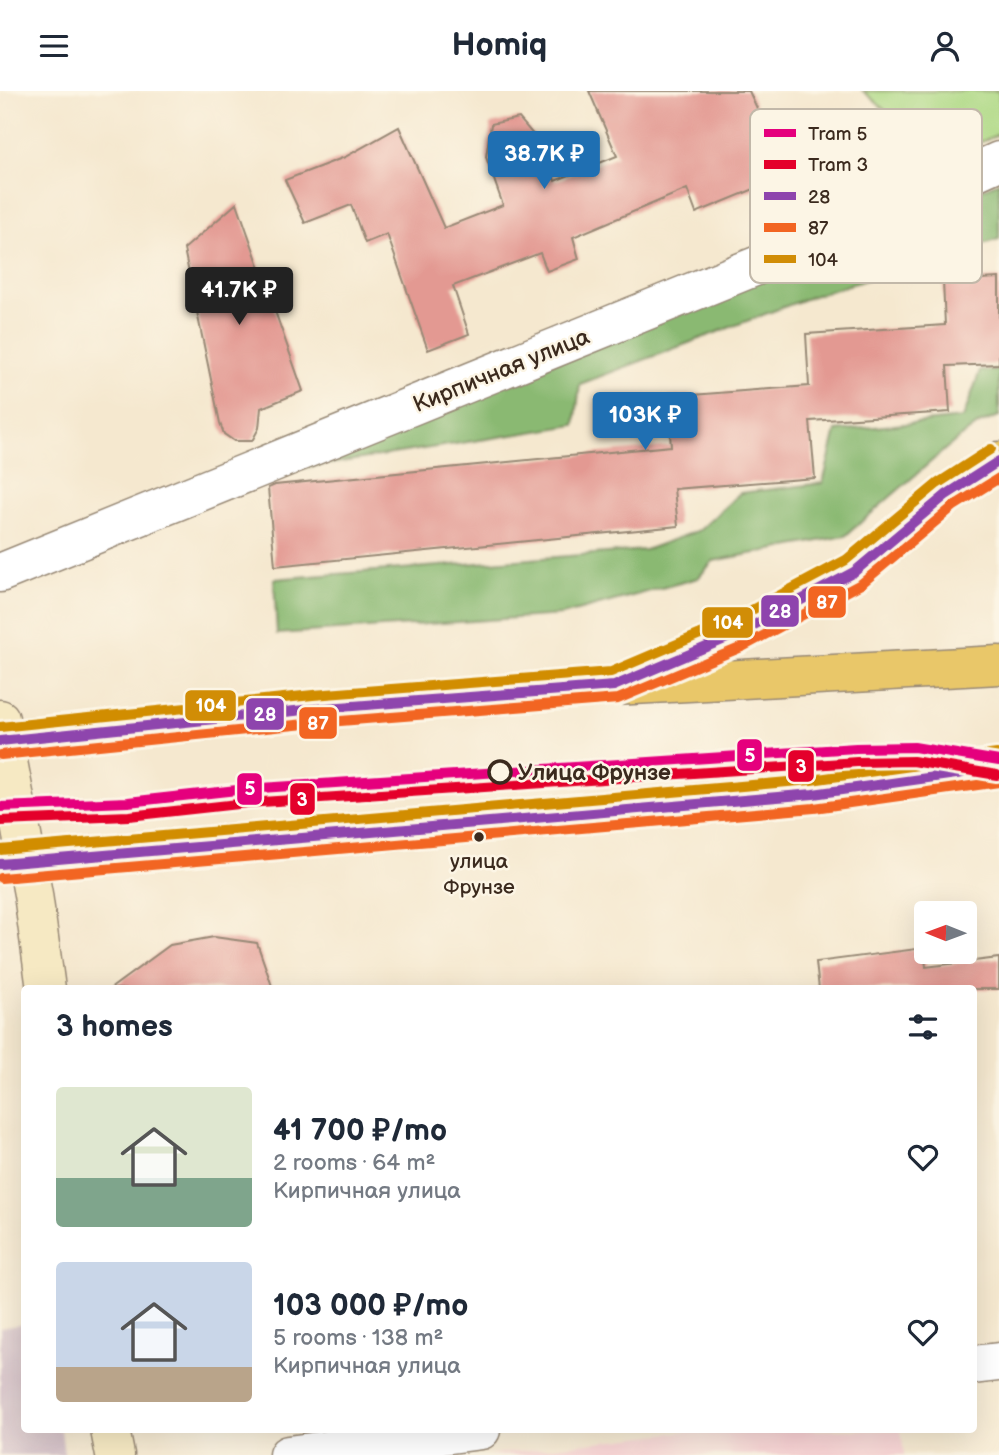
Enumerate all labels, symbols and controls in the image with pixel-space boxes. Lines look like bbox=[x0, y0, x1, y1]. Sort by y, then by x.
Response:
text: Homiq bbox=[452, 26, 547, 65]
icon: menu bbox=[35, 27, 73, 65]
icon: person bbox=[926, 27, 964, 65]
legend bbox=[750, 109, 982, 283]
text: Tram 5 bbox=[808, 123, 868, 146]
pin: 38.7K ₽ bbox=[479, 132, 609, 191]
text: 38.7K ₽ bbox=[504, 140, 584, 168]
text: Tram 3 bbox=[808, 154, 868, 177]
text: 28 bbox=[808, 186, 830, 209]
text: 87 bbox=[808, 217, 829, 240]
text: 104 bbox=[808, 249, 839, 272]
pin: 41.7K ₽ bbox=[174, 267, 304, 327]
text: 41.7K ₽ bbox=[201, 276, 277, 304]
street label: Кирпичная улица bbox=[409, 323, 594, 419]
pin: 103K ₽ bbox=[588, 393, 702, 452]
text: 103K ₽ bbox=[609, 401, 681, 429]
line badge: 87 bbox=[807, 585, 847, 619]
text: 87 bbox=[816, 592, 838, 615]
line badge: 28 bbox=[760, 594, 800, 628]
text: 28 bbox=[769, 601, 791, 624]
line badge: 104 bbox=[701, 606, 754, 639]
text: 104 bbox=[712, 612, 744, 635]
line badge: 104 bbox=[184, 689, 237, 722]
text: 104 bbox=[195, 695, 227, 718]
line badge: 28 bbox=[245, 697, 285, 731]
text: 28 bbox=[254, 704, 276, 727]
line badge: 87 bbox=[298, 706, 338, 740]
text: 87 bbox=[307, 713, 329, 736]
line badge: 5 bbox=[736, 738, 763, 772]
text: 5 bbox=[745, 745, 756, 768]
line badge: 3 bbox=[787, 749, 815, 783]
text: 3 bbox=[795, 756, 807, 779]
place label: Улица Фрунзе bbox=[518, 759, 671, 787]
marker: Улица Фрунзе bbox=[488, 760, 512, 784]
line badge: 5 bbox=[236, 772, 263, 806]
text: 5 bbox=[245, 778, 256, 801]
line badge: 3 bbox=[289, 782, 316, 816]
text: 3 bbox=[296, 789, 308, 812]
marker: улица Фрунзе bbox=[472, 830, 486, 844]
place label: улица Фрунзе bbox=[443, 849, 515, 900]
north arrow bbox=[914, 901, 976, 964]
map controls bbox=[914, 901, 977, 964]
icon: filters bbox=[904, 1008, 942, 1046]
text: 3 homes bbox=[56, 1009, 173, 1045]
text: 41 700 ₽/mo bbox=[273, 1113, 447, 1149]
icon: home bbox=[112, 1115, 196, 1199]
icon: heart bbox=[904, 1138, 942, 1176]
text: 2 rooms · 64 m² bbox=[273, 1149, 435, 1177]
text: Кирпичная улица bbox=[273, 1177, 461, 1205]
text: 103 000 ₽/mo bbox=[273, 1288, 468, 1324]
icon: home bbox=[112, 1290, 196, 1374]
icon: heart bbox=[904, 1313, 942, 1351]
text: 5 rooms · 138 m² bbox=[273, 1324, 443, 1352]
text: Кирпичная улица bbox=[273, 1352, 461, 1380]

